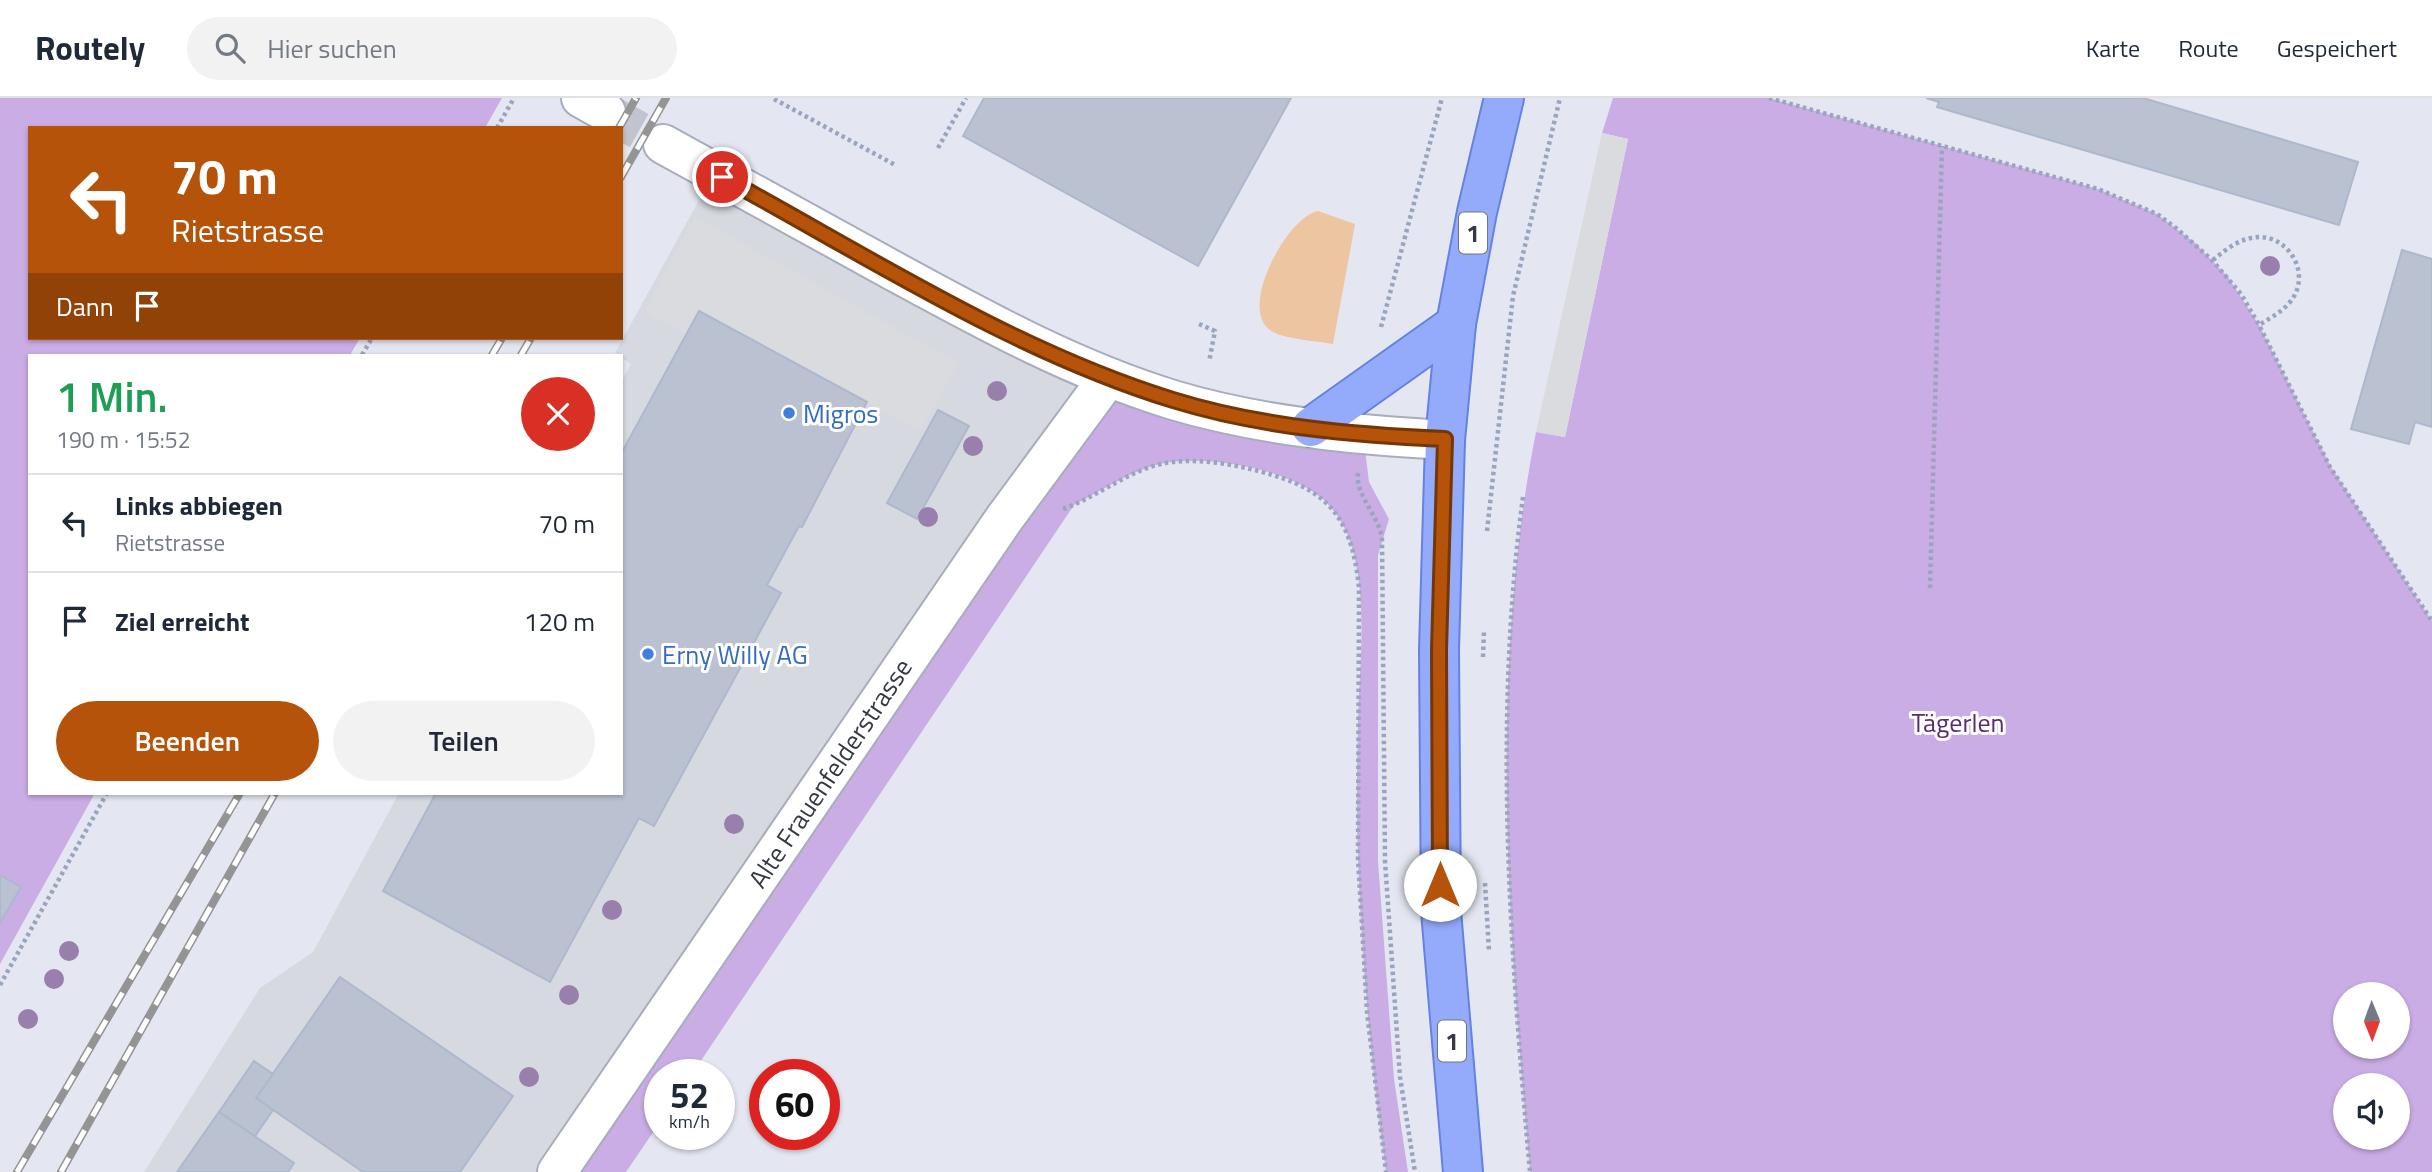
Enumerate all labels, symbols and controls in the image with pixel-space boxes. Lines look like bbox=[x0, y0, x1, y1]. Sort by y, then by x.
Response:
search box bbox=[187, 17, 677, 80]
text: Routely bbox=[35, 23, 145, 73]
icon: search bbox=[211, 29, 249, 67]
text: Hier suchen bbox=[267, 29, 397, 68]
text: Karte bbox=[2086, 30, 2140, 66]
text: Route bbox=[2178, 30, 2239, 66]
text: Gespeichert bbox=[2277, 30, 2397, 66]
text: 70 m bbox=[171, 138, 278, 213]
pin bbox=[692, 147, 752, 207]
icon: left bbox=[56, 154, 147, 245]
icon: arrive bbox=[703, 158, 741, 196]
text: Rietstrasse bbox=[171, 206, 324, 254]
road number: 1 bbox=[1459, 212, 1487, 253]
text: Dann bbox=[56, 287, 114, 326]
icon: arrive bbox=[128, 287, 166, 325]
text: 1 Min. bbox=[56, 364, 168, 428]
button: close bbox=[521, 377, 595, 451]
place label: Migros bbox=[803, 394, 878, 433]
marker: Migros bbox=[781, 405, 797, 421]
text: 190 m · 15:52 bbox=[56, 422, 191, 457]
text: Links abbiegen bbox=[115, 486, 283, 525]
icon: left bbox=[56, 504, 94, 542]
text: 70 m bbox=[538, 504, 595, 543]
text: Rietstrasse bbox=[115, 525, 225, 560]
icon: arrive bbox=[56, 602, 94, 640]
text: Ziel erreicht bbox=[115, 602, 250, 641]
text: 120 m bbox=[524, 602, 595, 641]
place label: Erny Willy AG bbox=[662, 635, 808, 674]
marker: Erny Willy AG bbox=[640, 646, 656, 662]
street label: Alte Frauenfelderstrasse bbox=[738, 650, 922, 896]
button: Beenden bbox=[56, 701, 319, 781]
button: Teilen bbox=[333, 701, 595, 781]
park label: Tägerlen bbox=[1911, 703, 2005, 742]
position arrow bbox=[1403, 848, 1477, 922]
north arrow bbox=[2333, 982, 2410, 1059]
map controls bbox=[2333, 982, 2410, 1150]
road number: 1 bbox=[1438, 1021, 1466, 1062]
speed limit sign: 60 bbox=[749, 1059, 840, 1150]
text: 52 bbox=[670, 1068, 709, 1122]
button: sound bbox=[2333, 1073, 2410, 1150]
text: km/h bbox=[669, 1108, 710, 1135]

